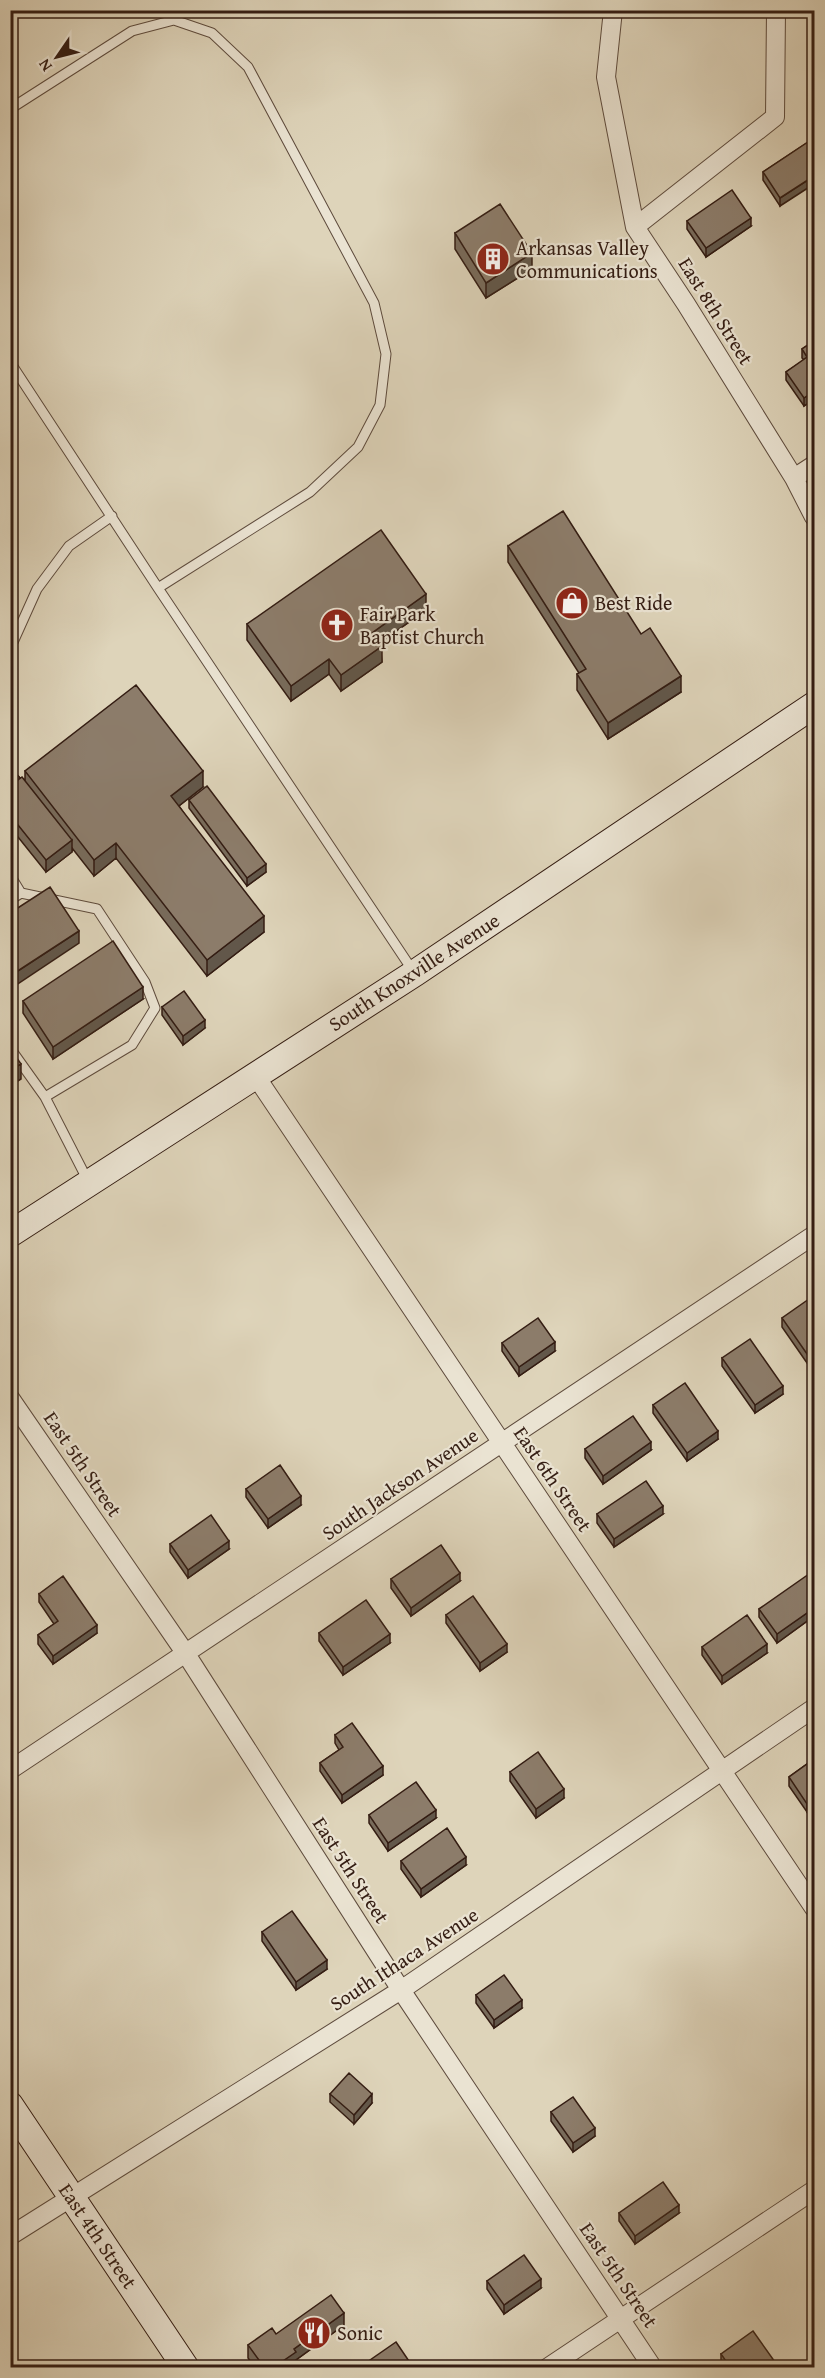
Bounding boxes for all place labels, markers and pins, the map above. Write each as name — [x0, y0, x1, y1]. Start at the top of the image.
place label: Arkansas Valley Communications — [516, 233, 658, 285]
building icon: Arkansas Valley Communications — [475, 241, 511, 277]
shop icon: Best Ride — [554, 585, 590, 621]
place label: Best Ride — [595, 588, 672, 617]
place label: Fair Park Baptist Church — [360, 599, 484, 651]
church icon: Fair Park Baptist Church — [319, 607, 355, 643]
restaurant icon: Sonic — [296, 2315, 332, 2351]
place label: Sonic — [337, 2318, 383, 2347]

